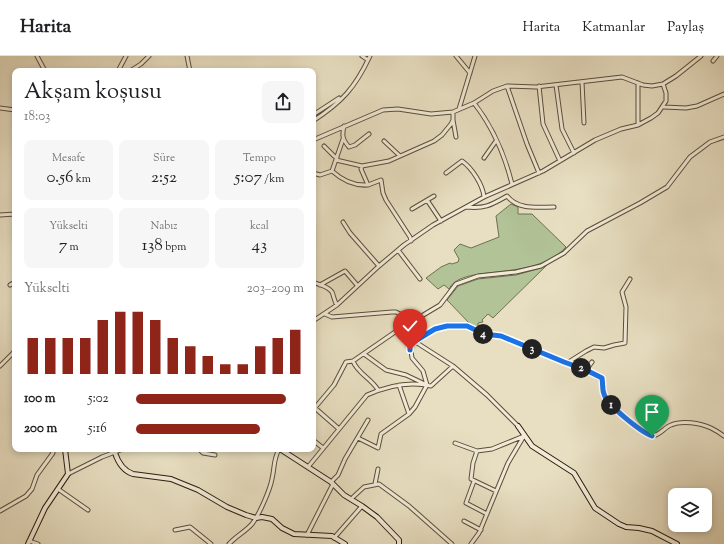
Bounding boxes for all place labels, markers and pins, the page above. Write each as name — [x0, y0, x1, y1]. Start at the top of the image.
pin — [393, 309, 427, 350]
pin: 4 — [473, 324, 493, 344]
pin: 3 — [522, 339, 542, 359]
pin: 2 — [571, 358, 591, 378]
pin: 1 — [601, 395, 621, 415]
pin — [635, 395, 669, 436]

